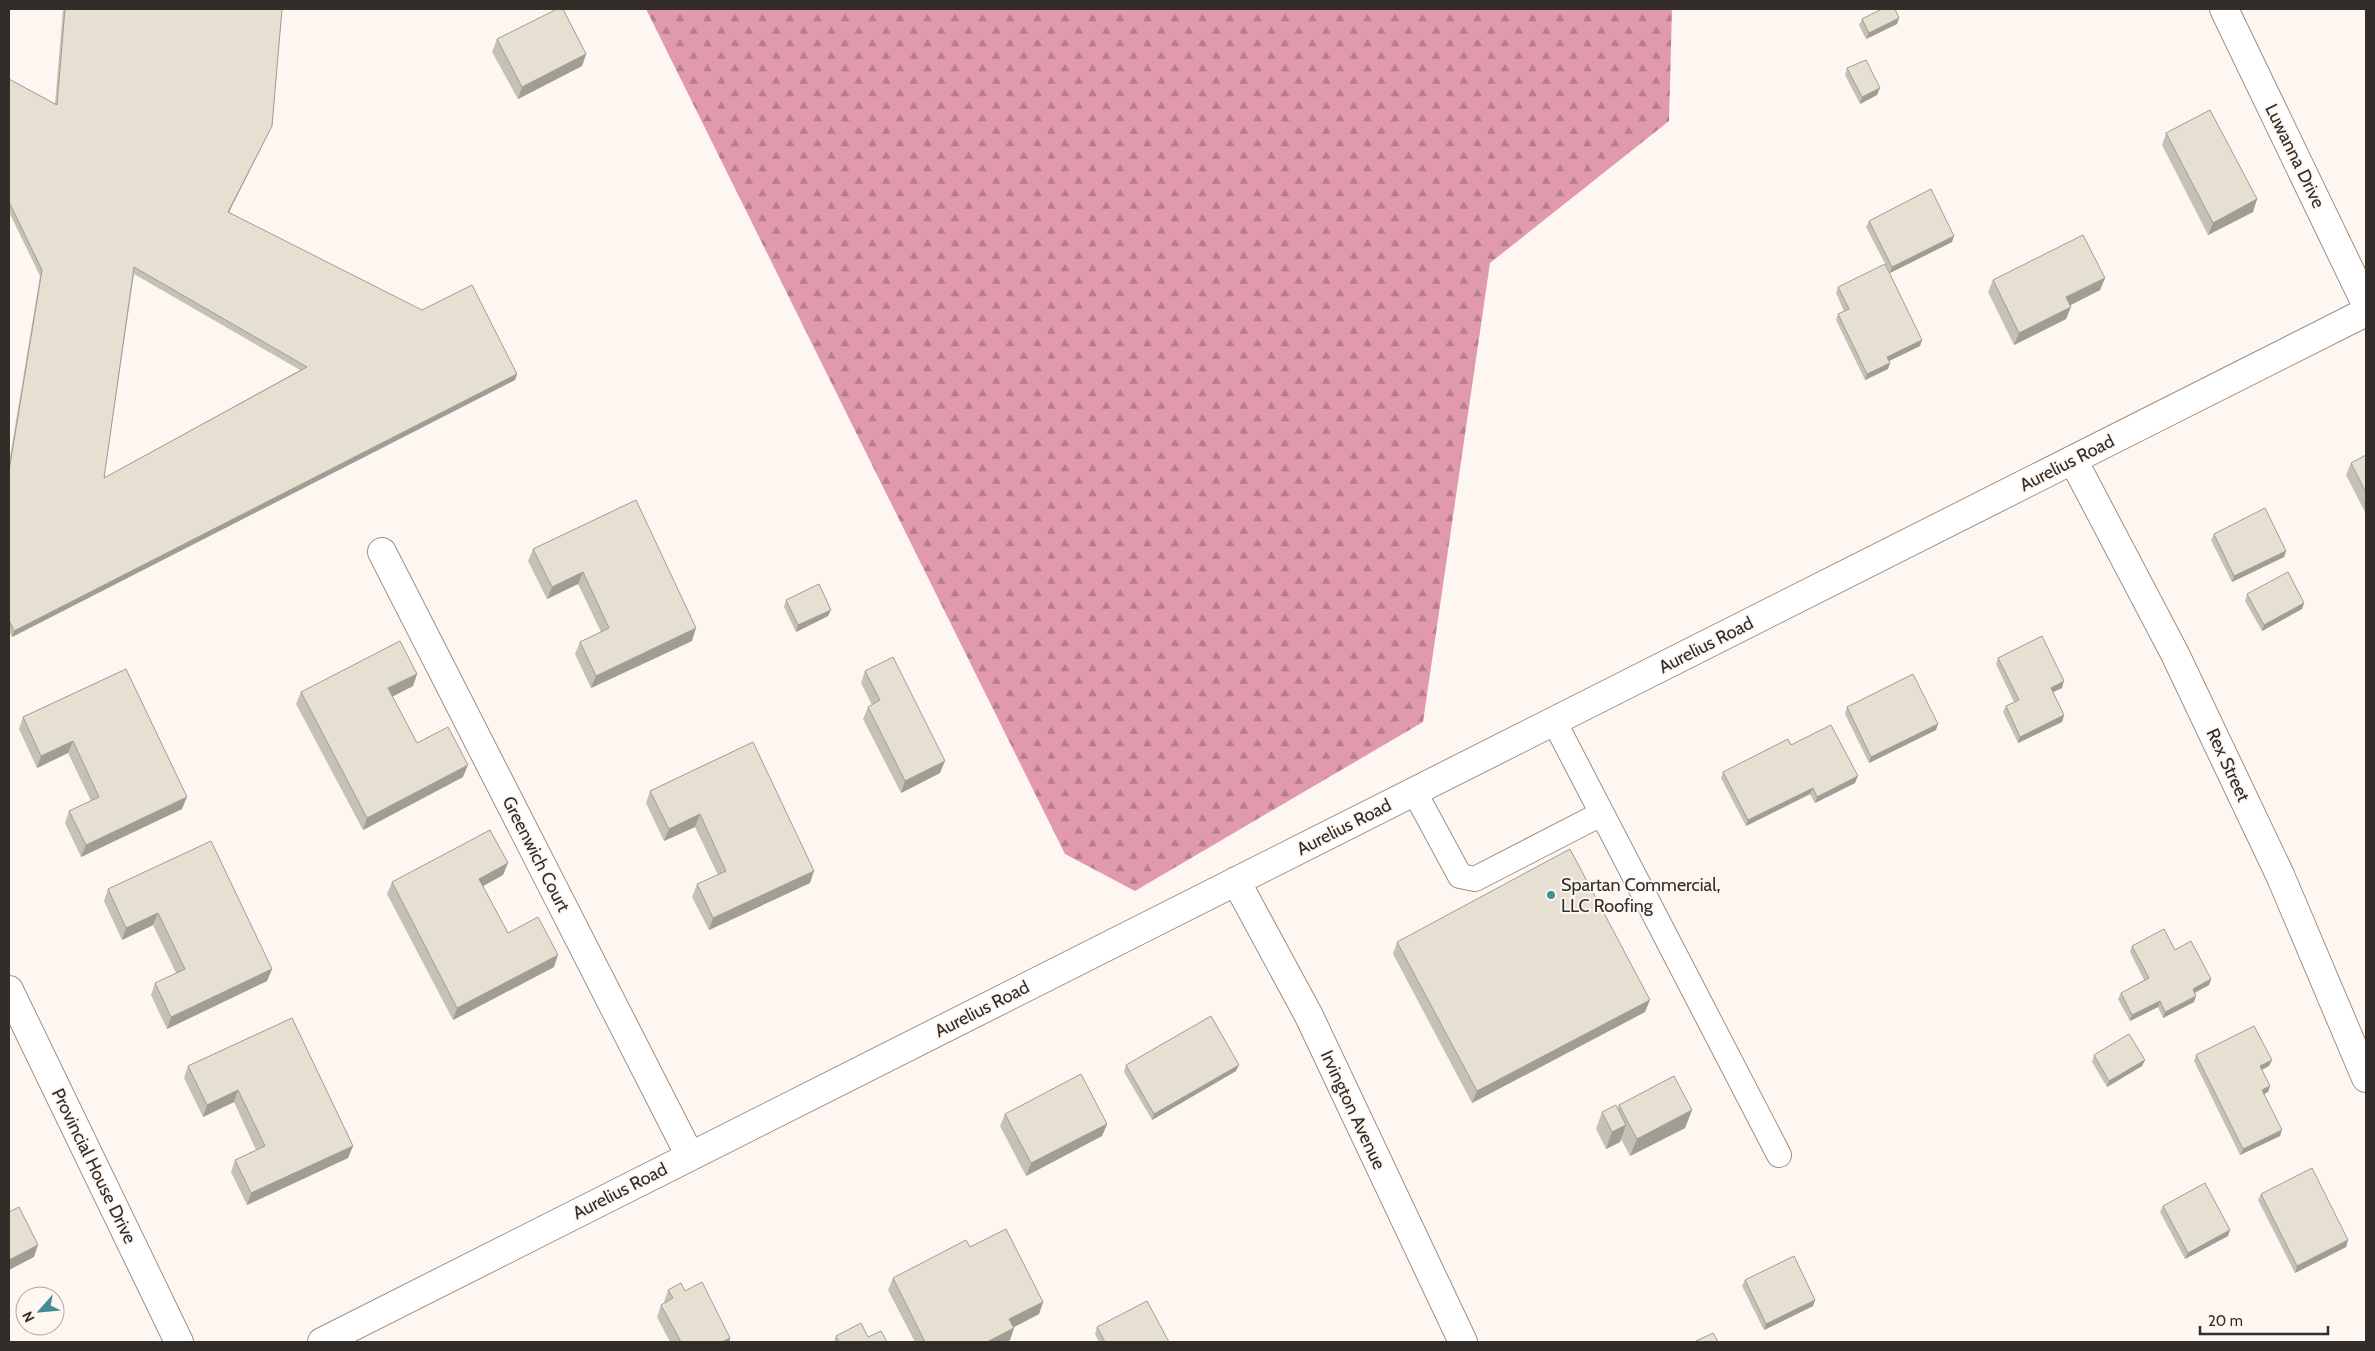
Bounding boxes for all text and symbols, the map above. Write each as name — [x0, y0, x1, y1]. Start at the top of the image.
street label: Luwanna Drive — [2260, 100, 2330, 212]
street label: Aurelius Road — [2016, 430, 2118, 496]
street label: Aurelius Road — [1655, 612, 1757, 678]
street label: Rex Street — [2201, 725, 2255, 805]
street label: Greenwich Court — [497, 793, 575, 915]
street label: Aurelius Road — [1293, 794, 1395, 860]
place label: Spartan Commercial, LLC Roofing — [1561, 874, 1720, 917]
marker: Spartan Commercial, LLC Roofing — [1545, 889, 1557, 901]
street label: Aurelius Road — [931, 976, 1033, 1042]
street label: Irvington Avenue — [1316, 1047, 1390, 1173]
street label: Provincial House Drive — [47, 1085, 141, 1247]
street label: Aurelius Road — [569, 1158, 671, 1224]
north arrow — [15, 1286, 65, 1336]
scale bar — [2200, 1304, 2328, 1336]
text: N — [18, 1308, 39, 1325]
text: 20 m — [2208, 1312, 2243, 1330]

